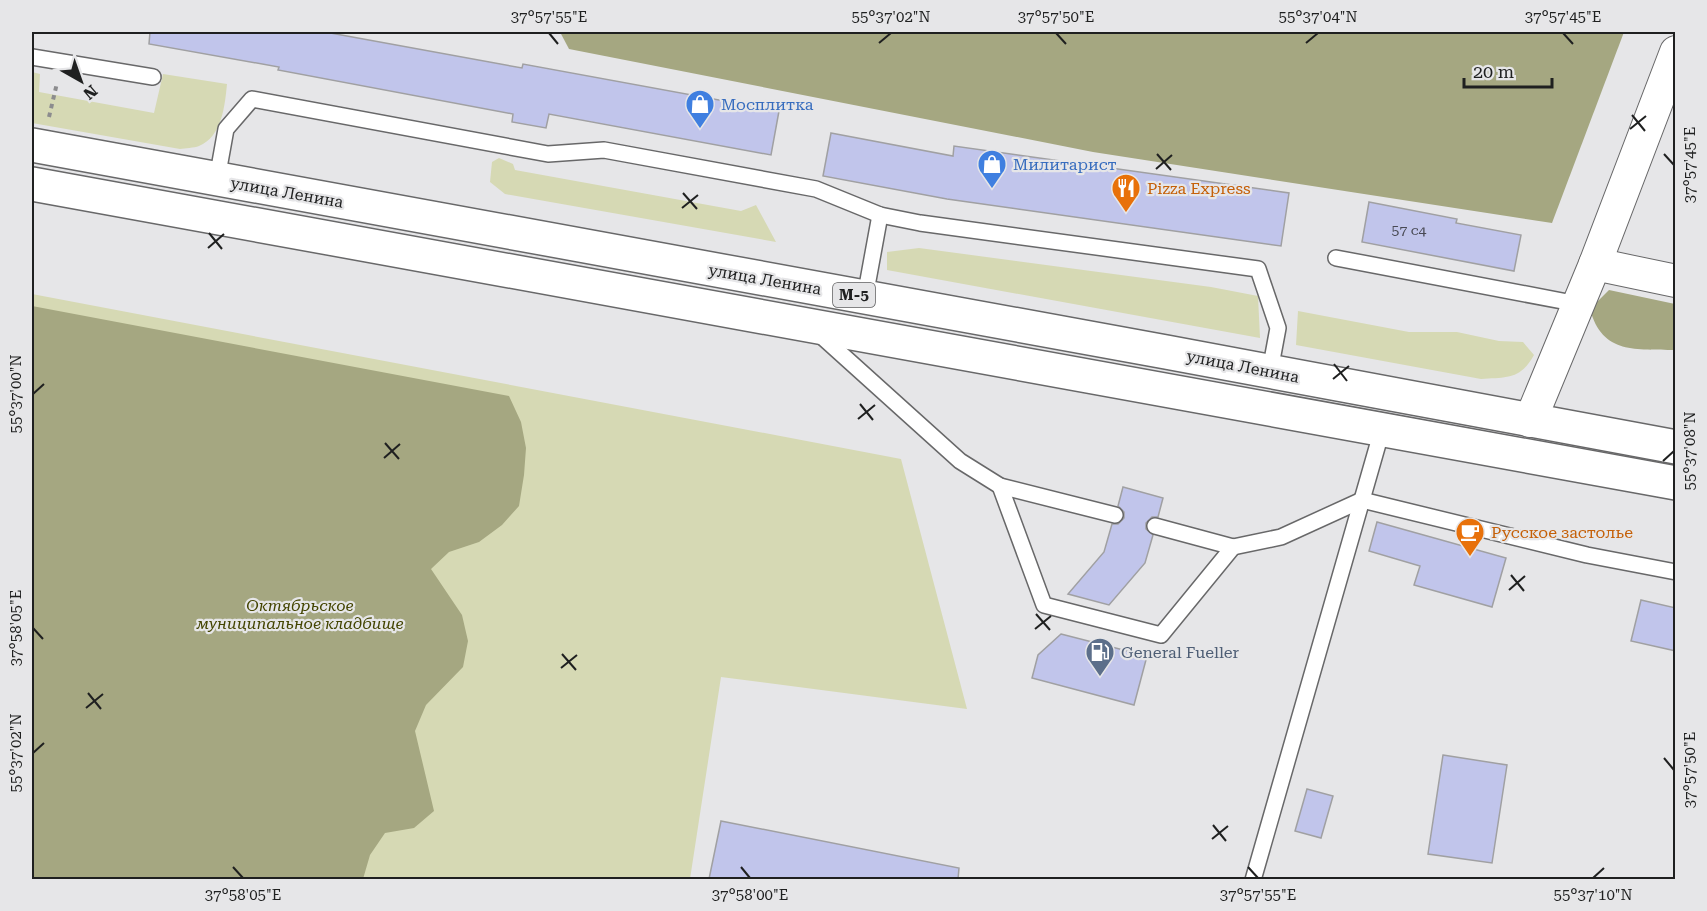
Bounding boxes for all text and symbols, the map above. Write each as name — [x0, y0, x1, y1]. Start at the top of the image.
text: 37°57'55"E — [511, 8, 587, 26]
text: 55°37'02"N — [851, 8, 931, 26]
text: 37°57'50"E — [1018, 8, 1094, 26]
text: 55°37'04"N — [1278, 8, 1358, 26]
text: 37°57'45"E — [1525, 8, 1601, 26]
north arrow — [51, 51, 111, 111]
scale bar — [1464, 51, 1552, 89]
text: 20 m — [1473, 61, 1514, 82]
text: N — [79, 81, 101, 103]
shop icon: Мосплитка — [684, 88, 716, 130]
place label: Мосплитка — [721, 95, 814, 114]
text: 37°57'45"E — [1681, 127, 1699, 203]
shop icon: Милитарист — [976, 148, 1008, 190]
place label: Милитарист — [1013, 155, 1117, 174]
restaurant icon: Pizza Express — [1110, 172, 1142, 214]
street label: улица Ленина — [229, 173, 345, 212]
place label: Pizza Express — [1147, 179, 1251, 198]
house number: 57 с4 — [1392, 222, 1427, 238]
street label: улица Ленина — [707, 260, 823, 299]
road number: М-5 — [833, 283, 875, 307]
street label: улица Ленина — [1185, 346, 1301, 387]
text: 55°37'00"N — [7, 354, 25, 434]
text: 55°37'08"N — [1681, 411, 1699, 491]
cafe icon: Русское застолье — [1454, 516, 1486, 558]
place label: Русское застолье — [1491, 523, 1633, 542]
text: 37°58'05"E — [7, 590, 25, 666]
park label: Октябрьское муниципальное кладбище — [195, 596, 404, 633]
fuel station icon: General Fueller — [1084, 636, 1116, 678]
place label: General Fueller — [1121, 643, 1240, 662]
text: 55°37'02"N — [7, 713, 25, 793]
text: 37°57'50"E — [1681, 732, 1699, 808]
text: 37°58'05"E — [205, 886, 281, 904]
text: 37°58'00"E — [712, 886, 788, 904]
text: 37°57'55"E — [1220, 886, 1296, 904]
text: 55°37'10"N — [1553, 886, 1633, 904]

